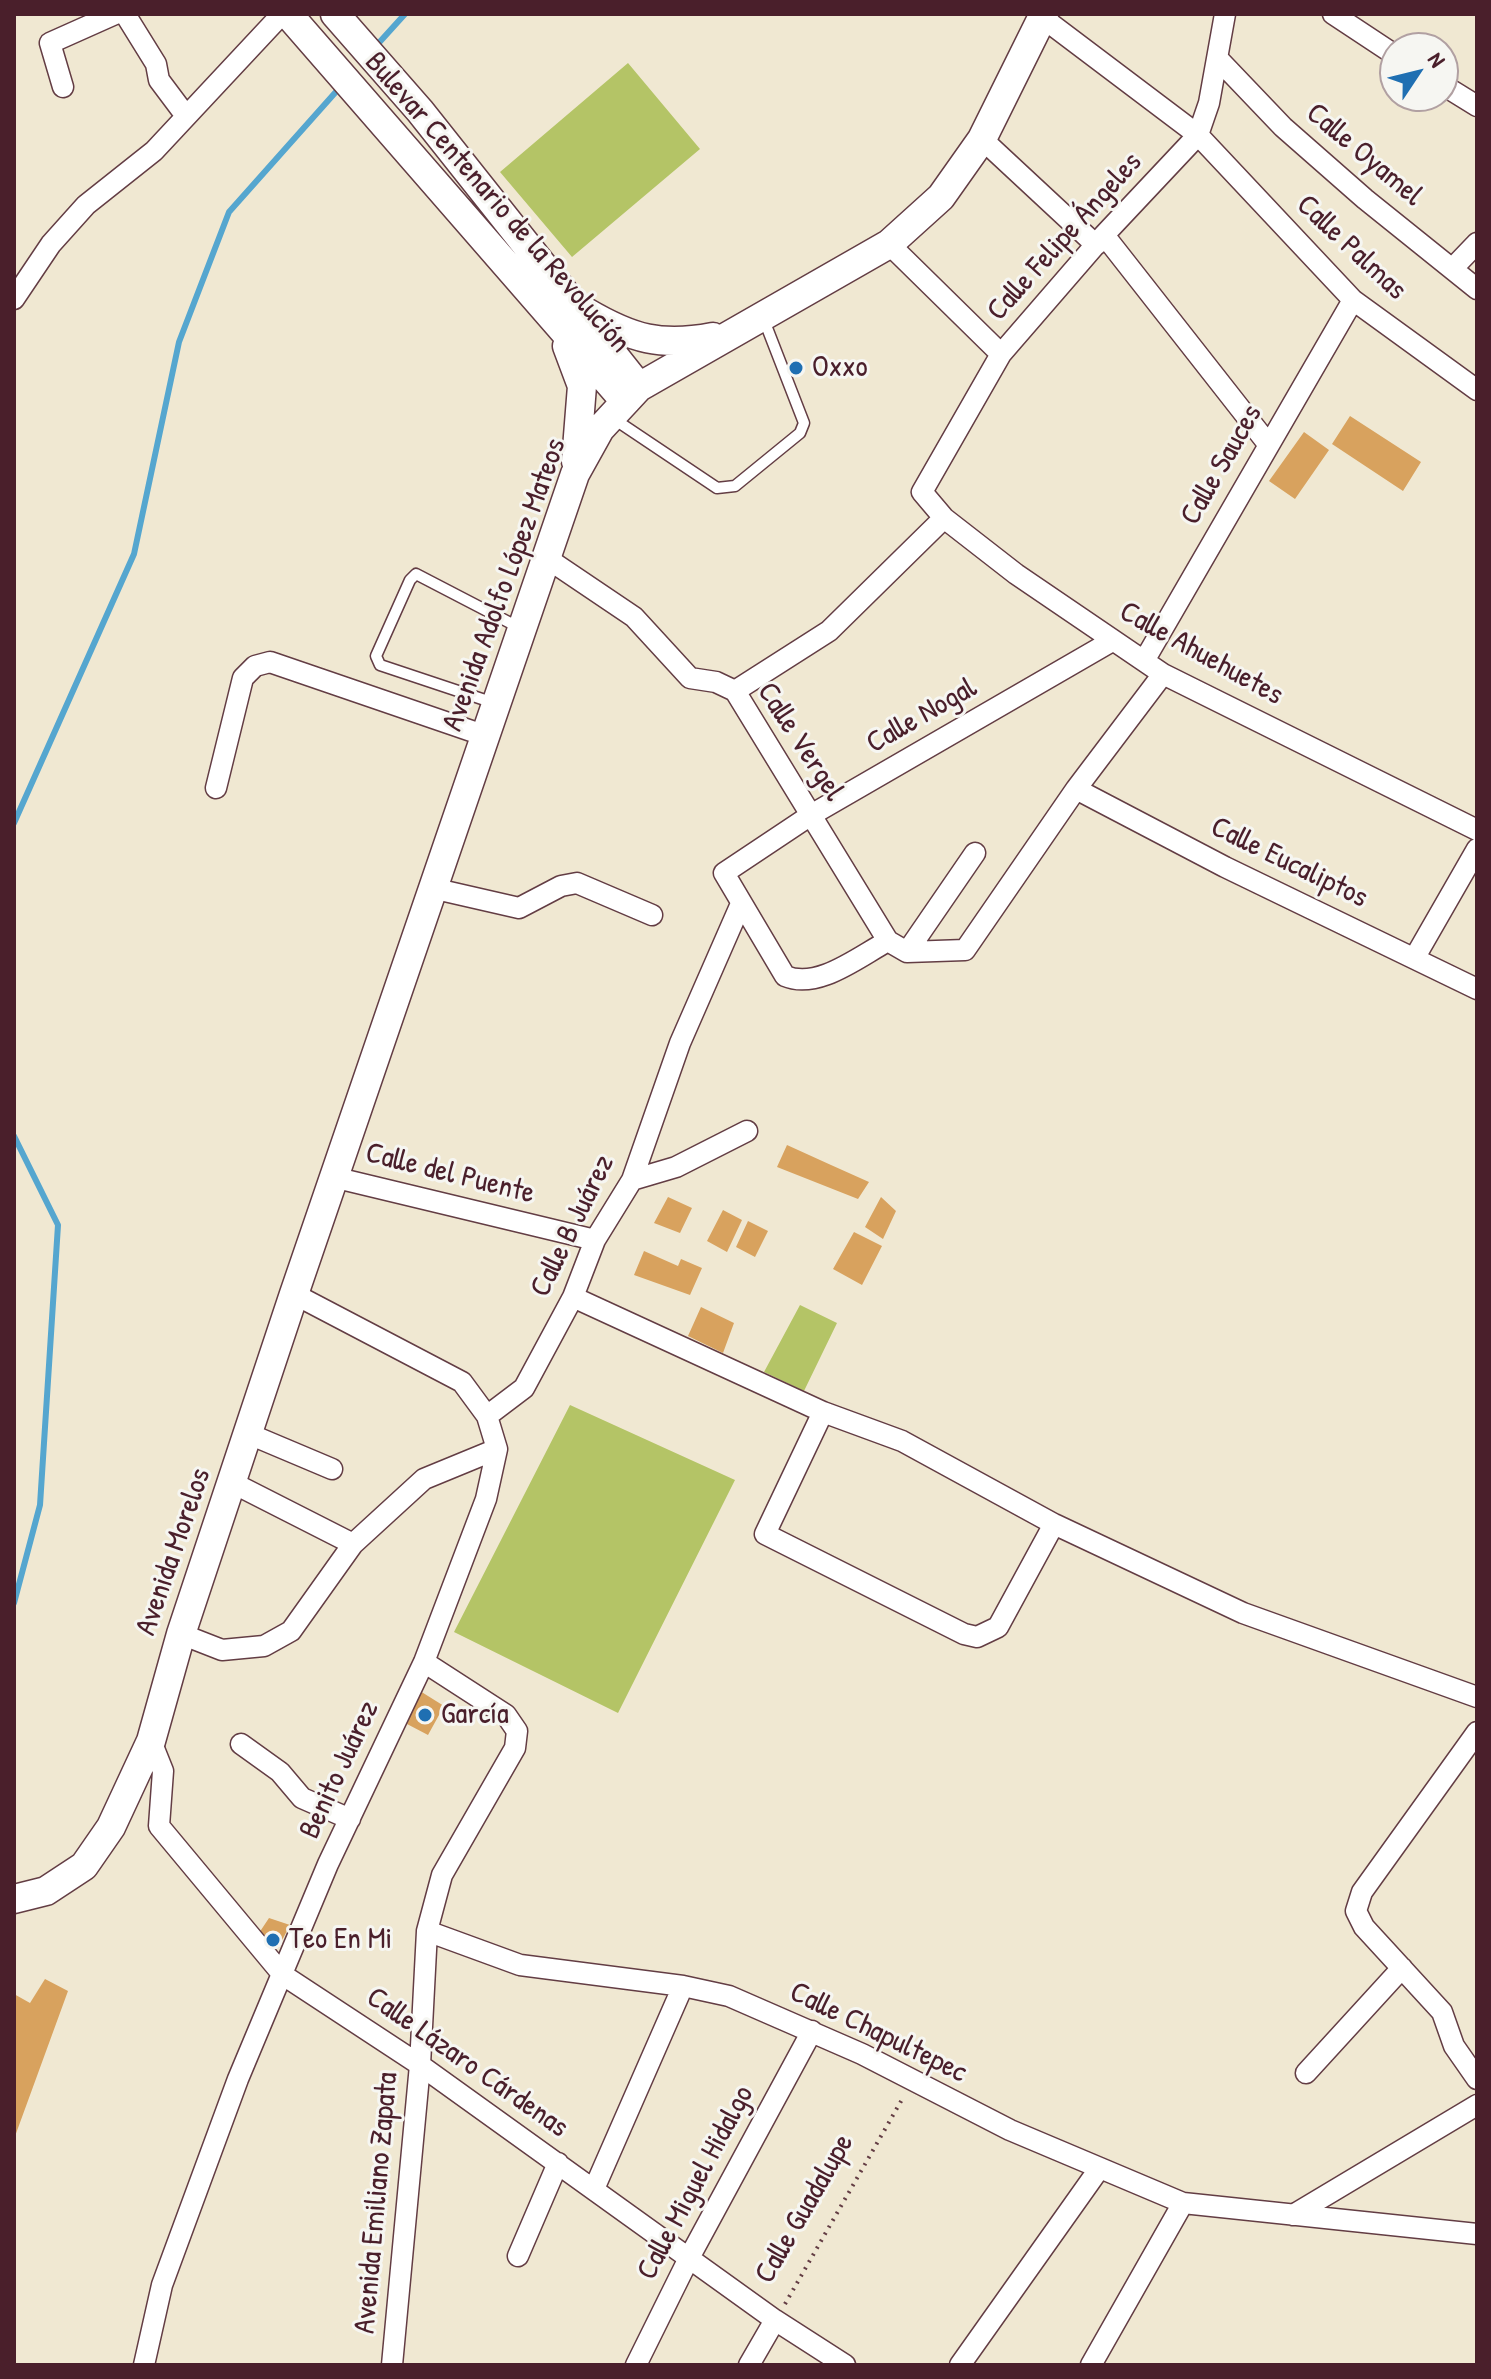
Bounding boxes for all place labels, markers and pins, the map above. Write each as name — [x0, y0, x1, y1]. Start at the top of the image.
place label: Oxxo — [812, 350, 868, 386]
marker: Oxxo — [787, 359, 805, 377]
place label: García — [441, 1697, 509, 1733]
marker: García — [416, 1706, 434, 1724]
place label: Teo En Mi — [289, 1922, 392, 1958]
marker: Teo En Mi — [264, 1931, 282, 1949]

